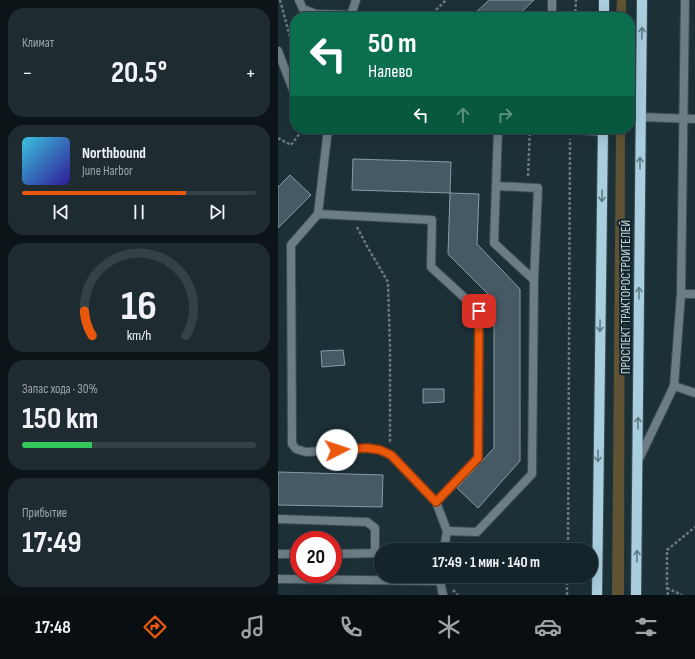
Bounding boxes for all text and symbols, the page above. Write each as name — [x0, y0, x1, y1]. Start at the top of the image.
text: 50 m — [368, 27, 417, 60]
one-way arrow — [638, 27, 646, 40]
icon: left — [302, 28, 354, 80]
text: Климат — [22, 35, 54, 51]
text: 20.5° — [111, 55, 167, 91]
text: − — [22, 60, 33, 87]
text: + — [245, 60, 256, 87]
text: Налево — [368, 61, 413, 82]
icon: left — [410, 104, 432, 126]
icon: ahead — [452, 104, 474, 126]
icon: right — [494, 104, 516, 126]
text: Northbound — [82, 144, 146, 163]
one-way arrow — [636, 157, 644, 170]
text: June Harbor — [82, 163, 133, 179]
one-way arrow — [598, 189, 606, 202]
icon: previous — [50, 201, 72, 223]
icon: pause — [128, 201, 150, 223]
icon: next — [206, 201, 228, 223]
street label: ПРОСПЕКТ ТРАКТОРОСТРОИТЕЛЕЙ — [618, 220, 634, 374]
text: 16 — [121, 281, 157, 330]
one-way arrow — [635, 287, 643, 300]
pin — [462, 294, 496, 328]
icon: arrive — [468, 300, 490, 322]
one-way arrow — [596, 319, 604, 332]
text: km/h — [127, 326, 151, 343]
text: Запас хода · 30% — [22, 381, 98, 397]
text: 150 km — [22, 401, 99, 437]
one-way arrow — [634, 417, 642, 430]
position arrow — [316, 429, 358, 471]
one-way arrow — [594, 449, 602, 462]
text: Прибытие — [22, 505, 67, 521]
text: 17:49 — [22, 525, 81, 561]
speed limit sign: 20 — [290, 531, 342, 583]
one-way arrow — [633, 550, 641, 563]
text: 17:49 · 1 мин · 140 m — [432, 553, 540, 572]
icon: directions — [141, 613, 169, 641]
icon: music — [239, 613, 267, 641]
icon: phone — [337, 613, 365, 641]
icon: climate — [435, 613, 463, 641]
icon: car — [534, 613, 562, 641]
icon: filters — [632, 613, 660, 641]
text: 17:48 — [35, 617, 71, 638]

